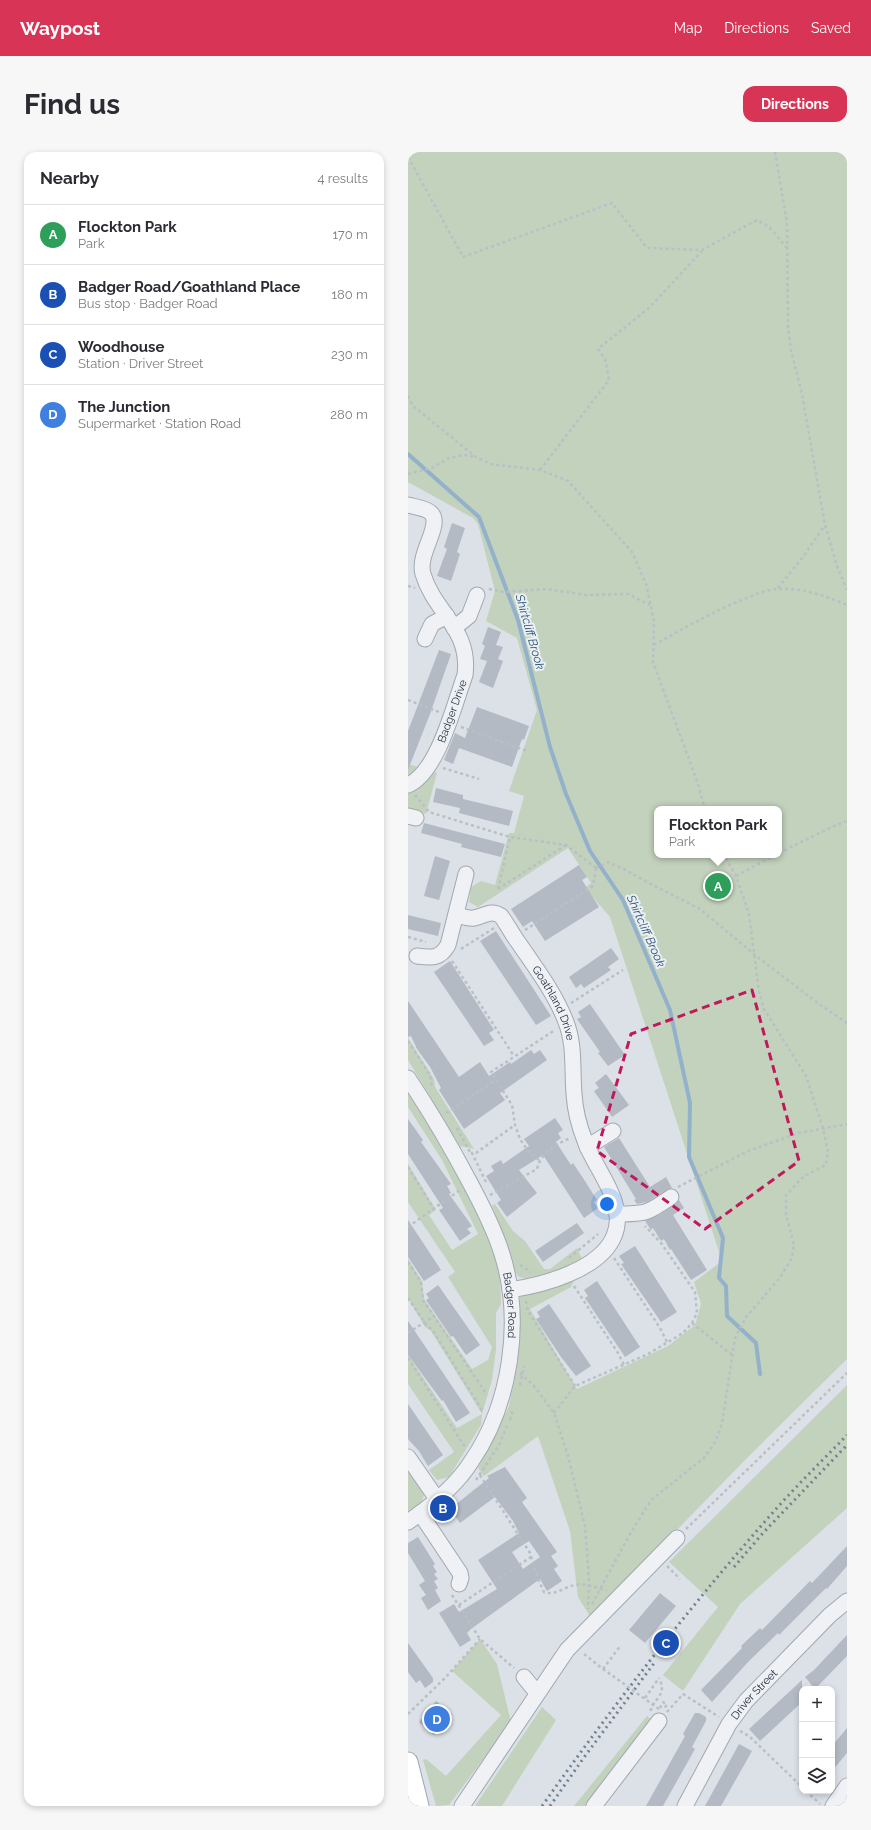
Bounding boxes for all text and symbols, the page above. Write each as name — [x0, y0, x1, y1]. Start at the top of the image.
text: Waypost — [20, 17, 100, 39]
text: Map — [674, 20, 702, 36]
text: Directions — [724, 20, 789, 36]
text: Saved — [811, 20, 851, 36]
button: Directions — [743, 86, 847, 122]
text: Find us — [24, 88, 120, 121]
text: Nearby — [40, 168, 99, 188]
text: 4 results — [317, 171, 368, 186]
text: Flockton Park — [78, 218, 177, 236]
text: A — [49, 227, 57, 242]
text: 170 m — [332, 227, 368, 242]
text: Park — [78, 236, 105, 251]
text: Badger Road/Goathland Place — [78, 278, 300, 296]
text: B — [49, 287, 57, 302]
text: 180 m — [332, 287, 368, 302]
text: Bus stop · Badger Road — [78, 296, 218, 311]
text: Woodhouse — [78, 338, 164, 356]
text: C — [49, 347, 57, 362]
text: 230 m — [331, 347, 368, 362]
text: Station · Driver Street — [78, 356, 203, 371]
text: The Junction — [78, 398, 170, 416]
text: D — [48, 407, 58, 422]
text: 280 m — [330, 407, 368, 422]
text: Supermarket · Station Road — [78, 416, 241, 431]
water label: Shirtcliff Brook — [512, 592, 548, 672]
street label: Badger Drive — [435, 677, 470, 744]
popup — [654, 806, 782, 858]
text: Flockton Park — [669, 816, 767, 834]
text: Park — [669, 834, 695, 849]
pin: A — [705, 871, 731, 901]
water label: Shirtcliff Brook — [623, 892, 668, 970]
street label: Goathland Drive — [529, 963, 577, 1042]
your location — [597, 1194, 617, 1214]
street label: Badger Road — [500, 1271, 518, 1339]
pin: B — [430, 1493, 456, 1523]
pin: C — [653, 1628, 679, 1658]
street label: Driver Street — [729, 1667, 781, 1722]
map controls — [799, 1686, 835, 1794]
button: + — [799, 1686, 835, 1722]
pin: D — [424, 1704, 450, 1734]
button: − — [799, 1722, 835, 1758]
button: layers — [799, 1758, 835, 1794]

